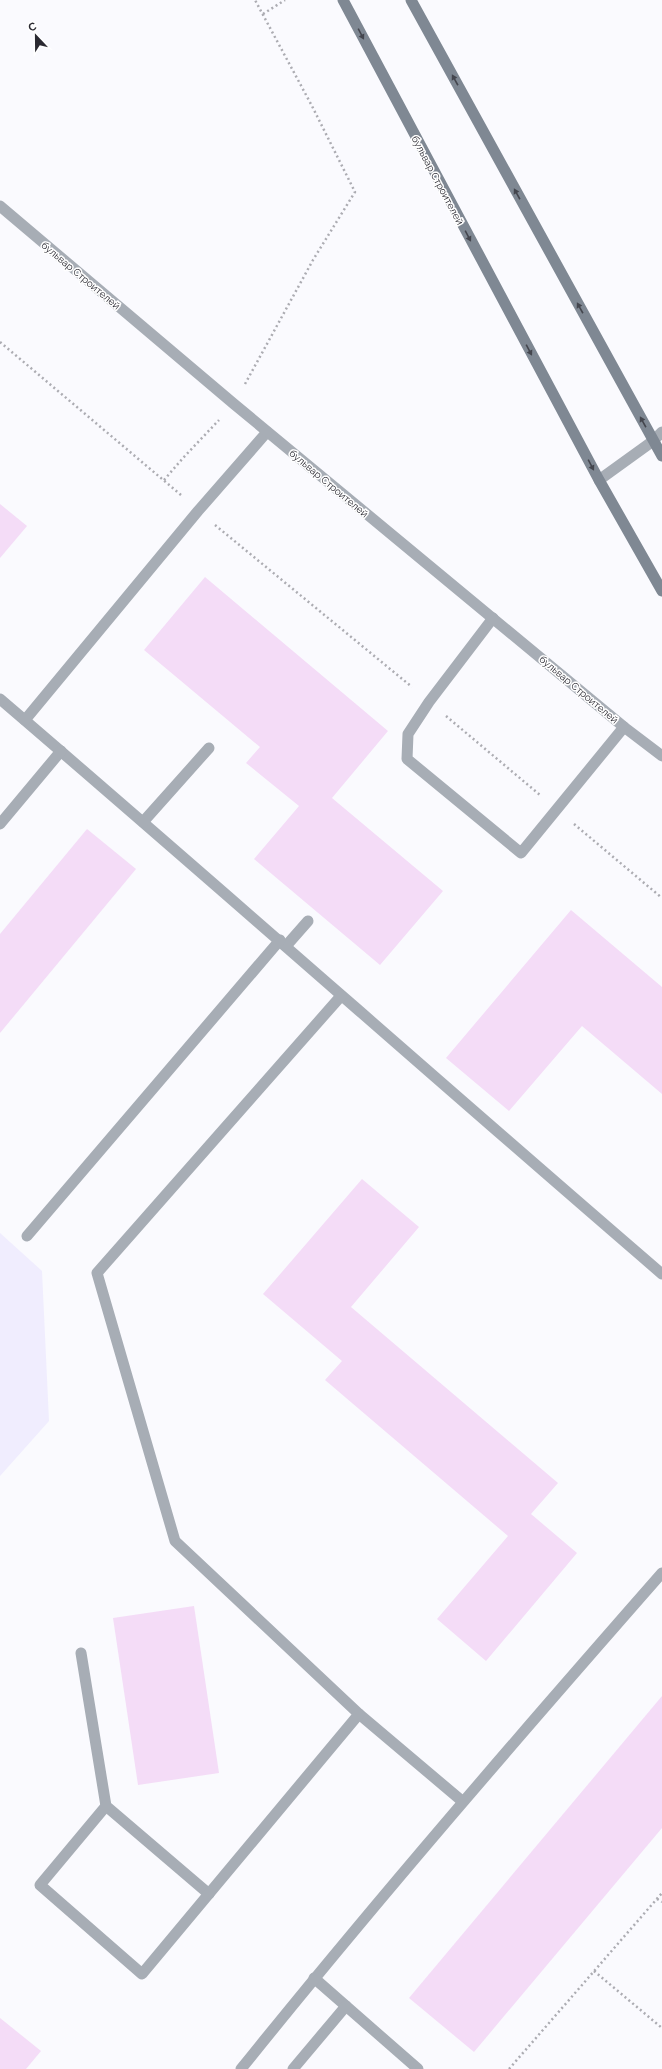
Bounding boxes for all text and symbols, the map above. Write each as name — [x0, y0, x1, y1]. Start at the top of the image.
north arrow — [16, 16, 56, 56]
text: С — [27, 20, 39, 35]
one-way arrow — [358, 29, 364, 40]
one-way arrow — [451, 74, 458, 86]
street label: бульвар Строителей — [409, 134, 466, 227]
one-way arrow — [514, 188, 521, 200]
one-way arrow — [465, 230, 471, 242]
street label: бульвар Строителей — [39, 239, 122, 312]
one-way arrow — [577, 302, 583, 314]
one-way arrow — [526, 345, 533, 356]
one-way arrow — [639, 416, 646, 428]
street label: бульвар Строителей — [287, 447, 370, 520]
one-way arrow — [587, 459, 594, 471]
street label: бульвар Строителей — [537, 653, 620, 726]

